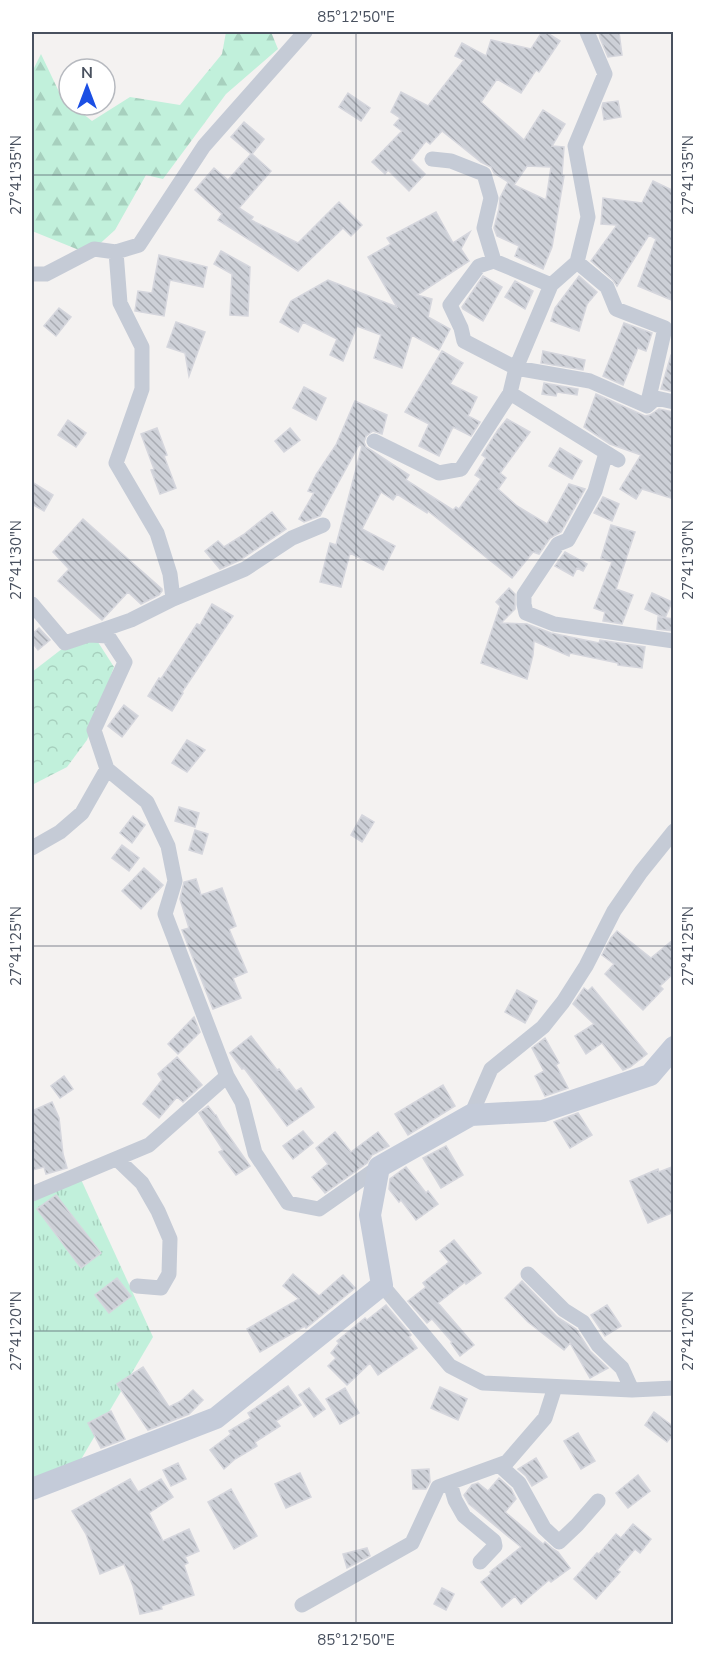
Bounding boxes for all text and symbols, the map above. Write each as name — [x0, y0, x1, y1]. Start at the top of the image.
text: 85°12'50"E — [317, 7, 395, 27]
north arrow — [57, 57, 117, 117]
text: N — [81, 62, 93, 84]
text: 27°41'35"N — [6, 135, 26, 215]
text: 27°41'35"N — [678, 135, 698, 215]
text: 27°41'30"N — [6, 520, 26, 600]
text: 27°41'30"N — [678, 520, 698, 600]
text: 27°41'25"N — [6, 906, 26, 986]
text: 27°41'25"N — [678, 906, 698, 986]
text: 27°41'20"N — [6, 1291, 26, 1371]
text: 27°41'20"N — [678, 1291, 698, 1371]
text: 85°12'50"E — [317, 1630, 395, 1650]

